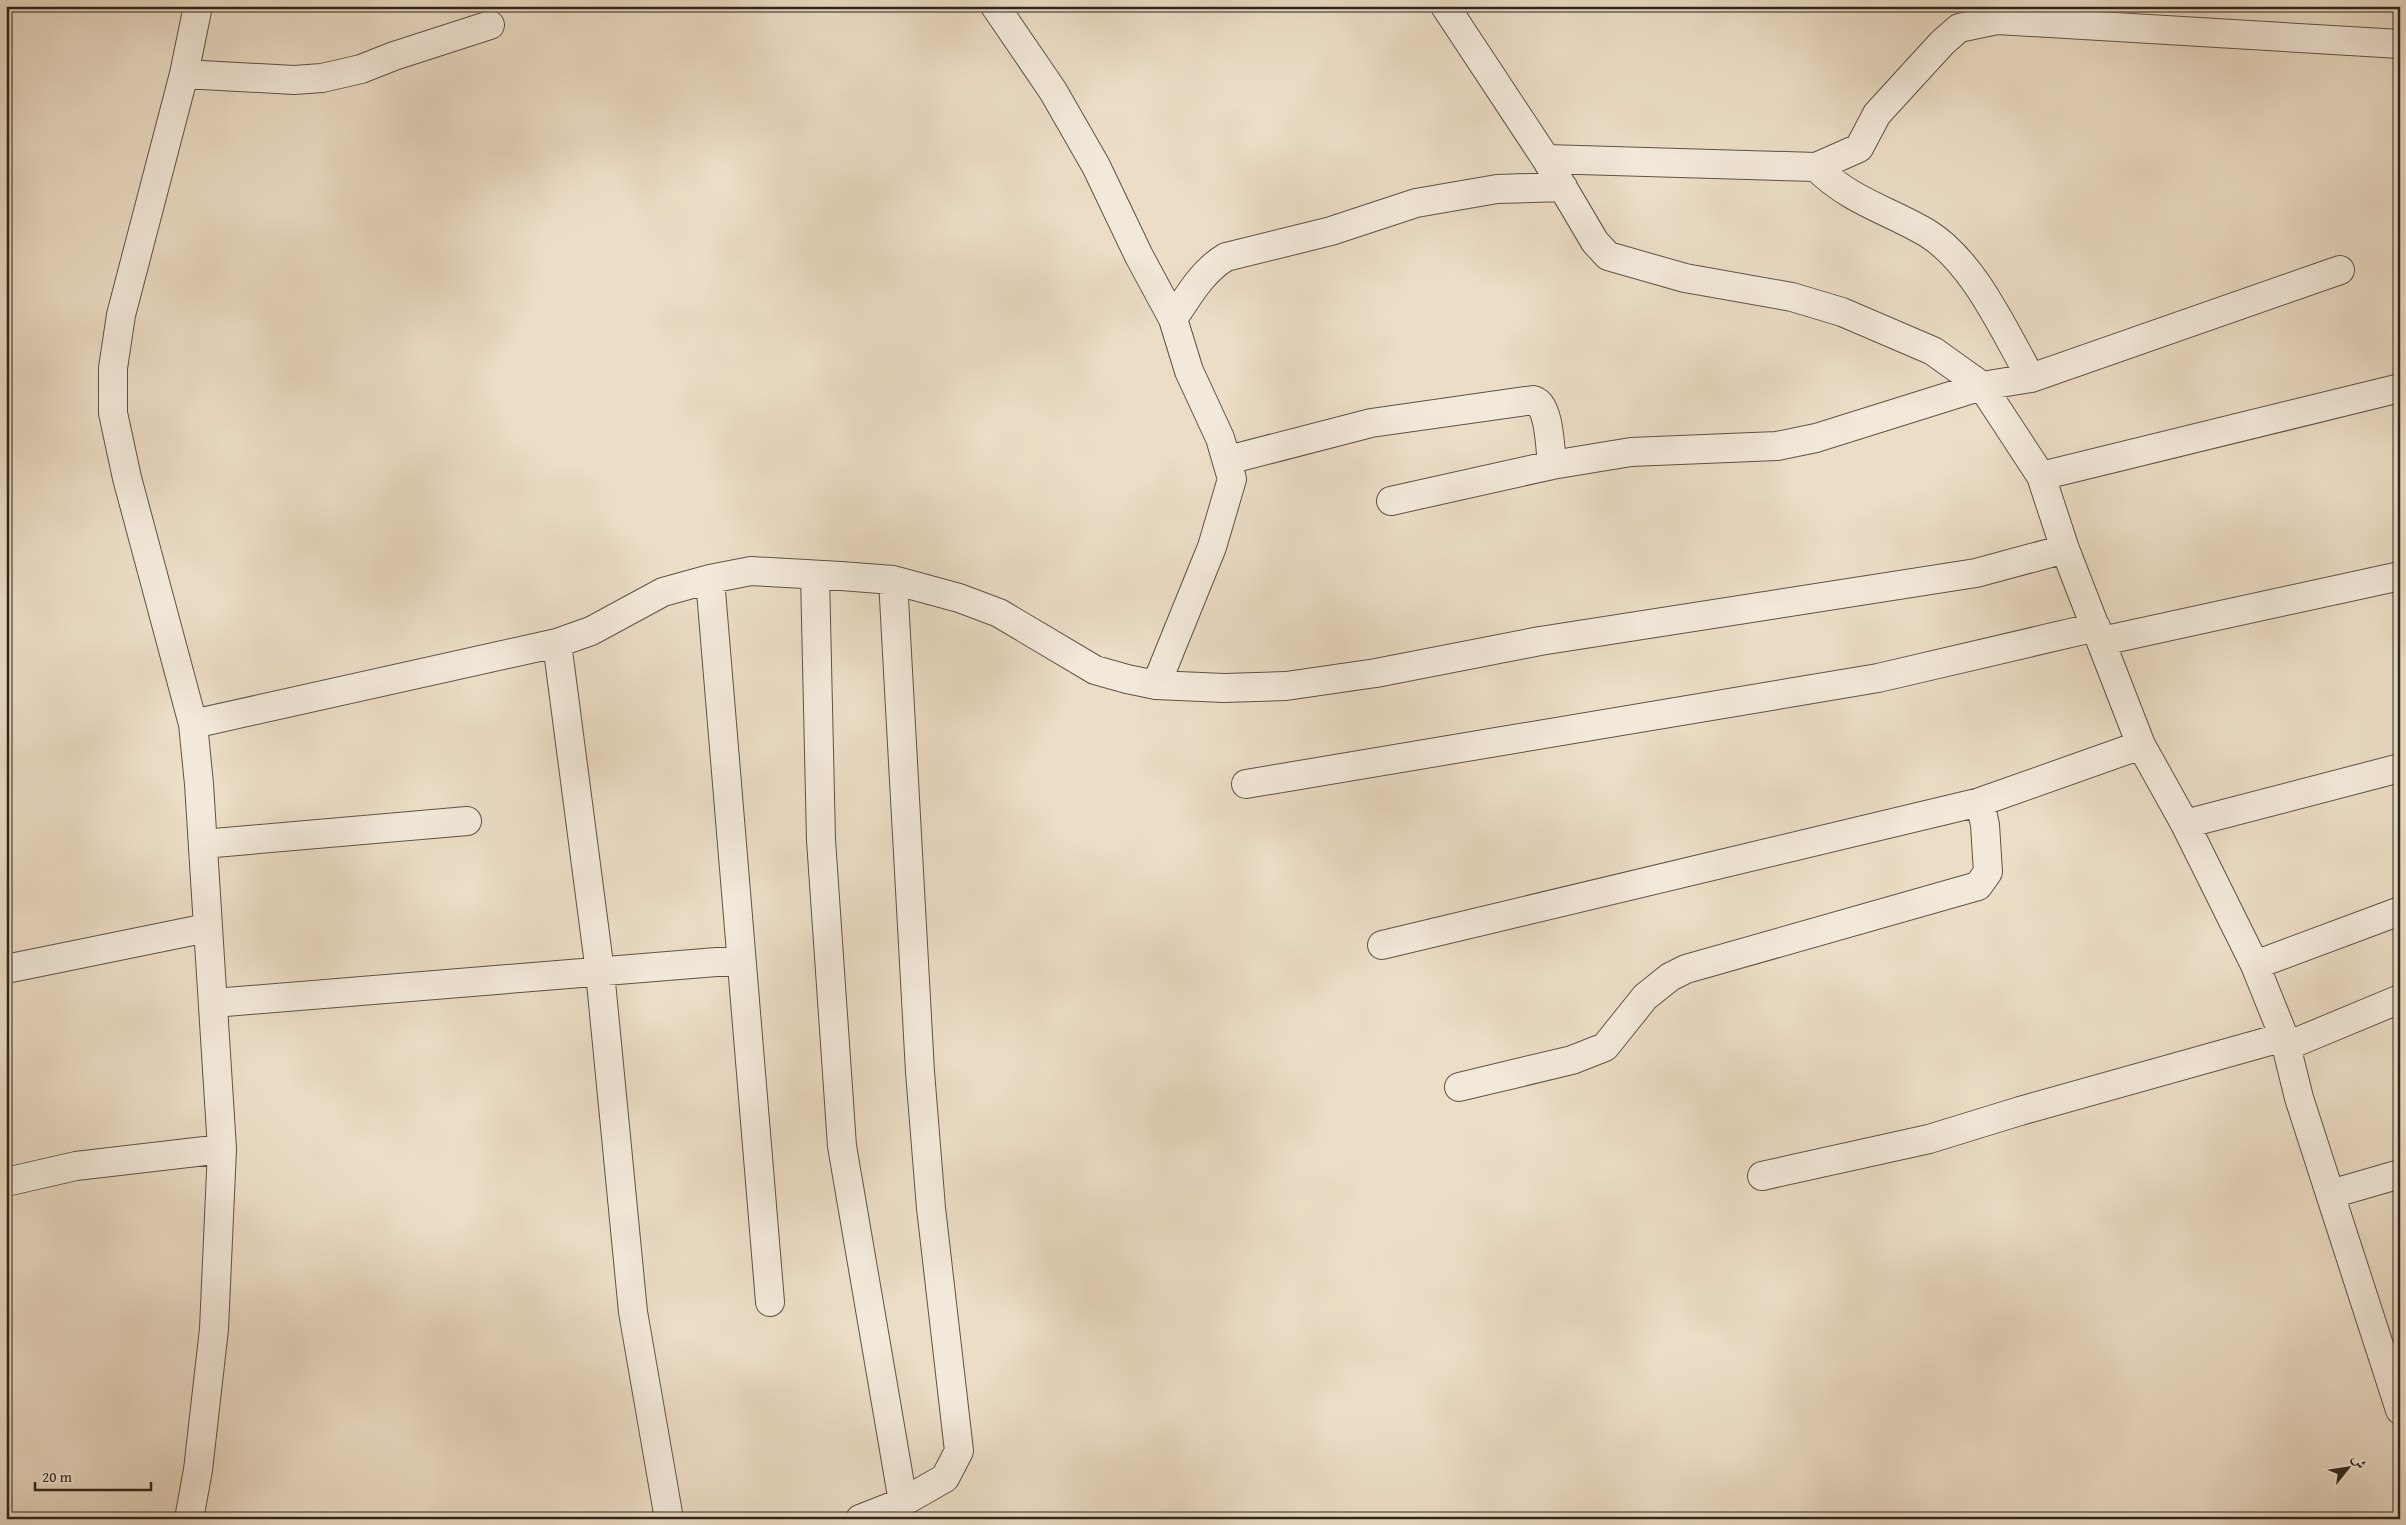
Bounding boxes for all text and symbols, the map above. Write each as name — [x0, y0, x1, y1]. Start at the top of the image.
north arrow — [2324, 1442, 2374, 1492]
text: ش — [2347, 1450, 2371, 1473]
scale bar — [35, 1460, 151, 1492]
text: 20 m — [42, 1466, 73, 1487]

